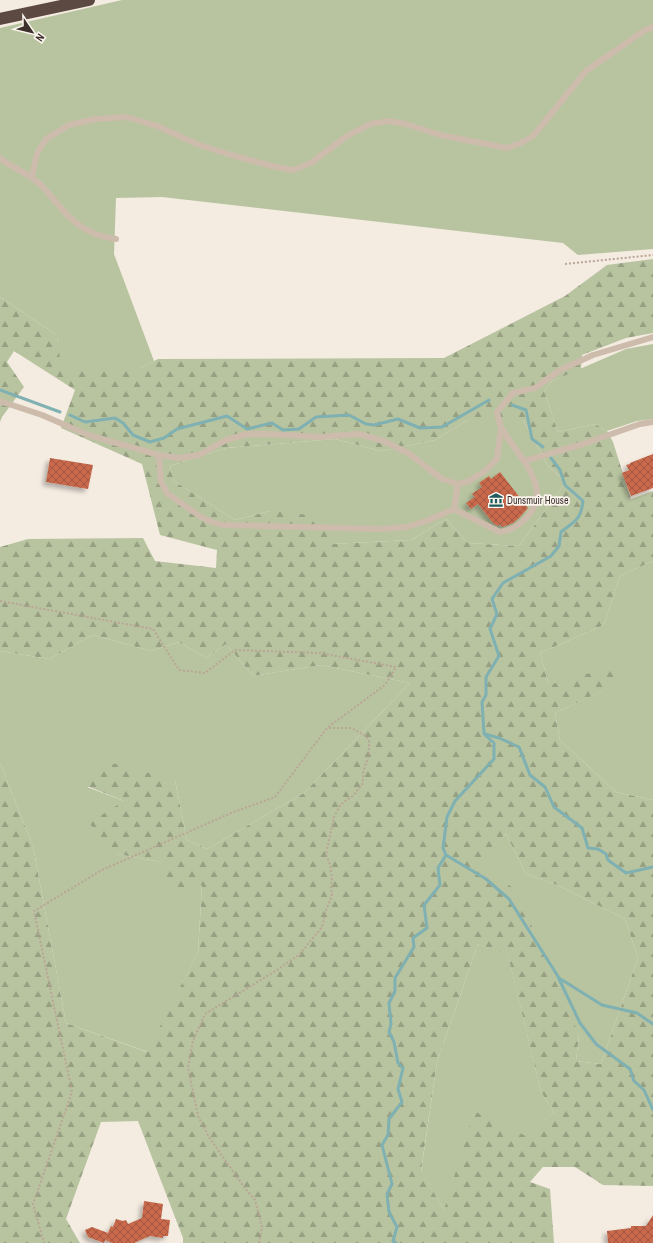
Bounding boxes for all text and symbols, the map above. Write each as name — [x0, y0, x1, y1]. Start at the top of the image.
north arrow — [12, 12, 52, 52]
text: N — [33, 31, 48, 44]
museum icon: Dunsmuir House — [488, 492, 504, 508]
place label: Dunsmuir House — [507, 494, 569, 507]

